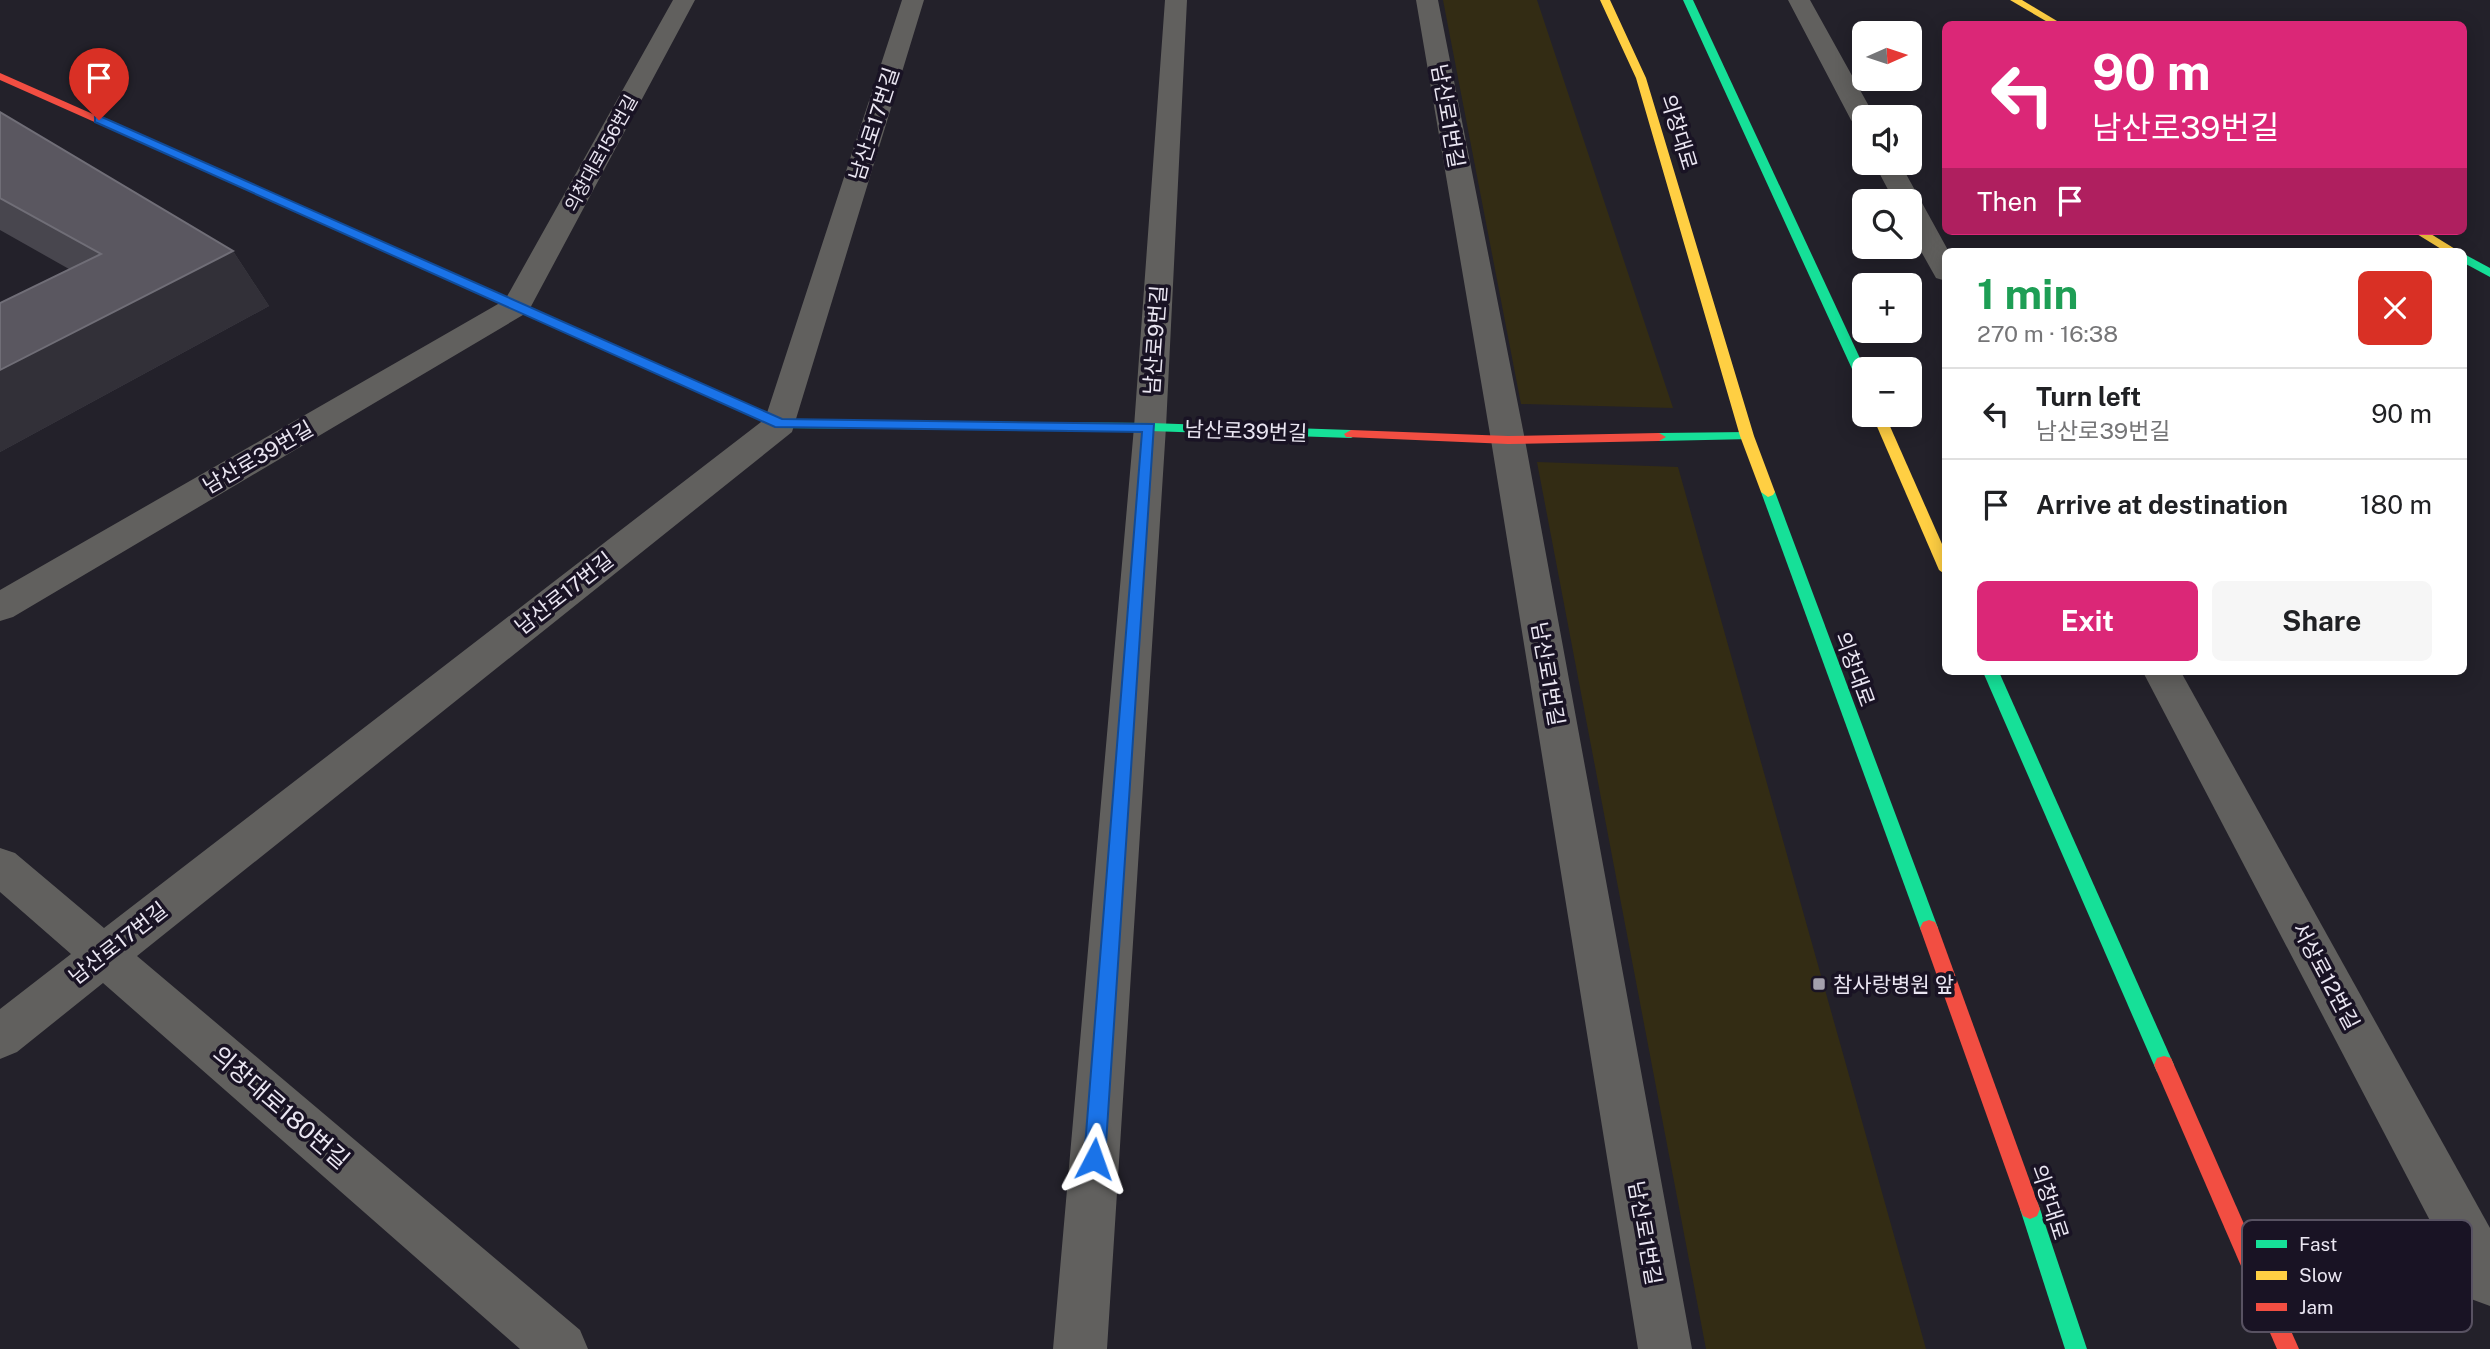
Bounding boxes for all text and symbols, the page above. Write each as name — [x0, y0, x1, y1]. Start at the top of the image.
north arrow — [1852, 21, 1922, 91]
map controls — [1852, 21, 1922, 427]
text: 90 m — [2092, 43, 2211, 101]
pin — [69, 48, 129, 120]
icon: left — [1977, 49, 2068, 140]
icon: arrive — [80, 59, 118, 97]
street label: 남산로1번길 — [1427, 62, 1469, 170]
street label: 남산로17번길 — [844, 64, 904, 184]
street label: 의창대로156번길 — [560, 91, 642, 215]
street label: 의창대로 — [1656, 91, 1702, 173]
button: sound — [1852, 105, 1922, 175]
text: 남산로39번길 — [2092, 109, 2279, 146]
icon: arrive — [2051, 182, 2089, 220]
text: Then — [1977, 186, 2037, 217]
button: search — [1852, 189, 1922, 259]
text: 1 min — [1977, 269, 2078, 318]
button: close — [2358, 271, 2432, 345]
button: + — [1852, 273, 1922, 343]
street label: 남산로9번길 — [1139, 284, 1171, 396]
text: 270 m · 16:38 — [1977, 320, 2118, 347]
button: − — [1852, 357, 1922, 427]
text: Turn left — [2036, 381, 2141, 412]
icon: left — [1977, 395, 2015, 433]
text: 90 m — [2371, 398, 2432, 429]
street label: 남산로39번길 — [199, 415, 317, 499]
street label: 남산로39번길 — [1184, 416, 1308, 446]
text: 남산로39번길 — [2036, 417, 2171, 444]
icon: arrive — [1977, 486, 2015, 524]
text: Arrive at destination — [2036, 489, 2288, 520]
text: 180 m — [2360, 489, 2432, 520]
street label: 남산로17번길 — [510, 547, 618, 639]
button: Exit — [1977, 581, 2198, 661]
button: Share — [2212, 581, 2432, 661]
street label: 남산로1번길 — [1527, 620, 1569, 728]
street label: 의창대로 — [1830, 628, 1880, 710]
street label: 남산로17번길 — [64, 897, 172, 989]
street label: 서상로12번길 — [2287, 918, 2365, 1034]
place label: 참사랑병원 앞 — [1833, 972, 1954, 997]
marker: 참사랑병원 앞 — [1811, 976, 1827, 992]
street label: 의창대로180번길 — [207, 1040, 355, 1174]
position arrow — [1057, 1122, 1131, 1196]
street label: 의창대로 — [2026, 1161, 2074, 1243]
street label: 남산로1번길 — [1624, 1179, 1666, 1287]
legend — [2242, 1220, 2472, 1332]
text: Fast — [2299, 1233, 2337, 1255]
text: Slow — [2299, 1264, 2343, 1286]
text: Jam — [2299, 1296, 2333, 1318]

